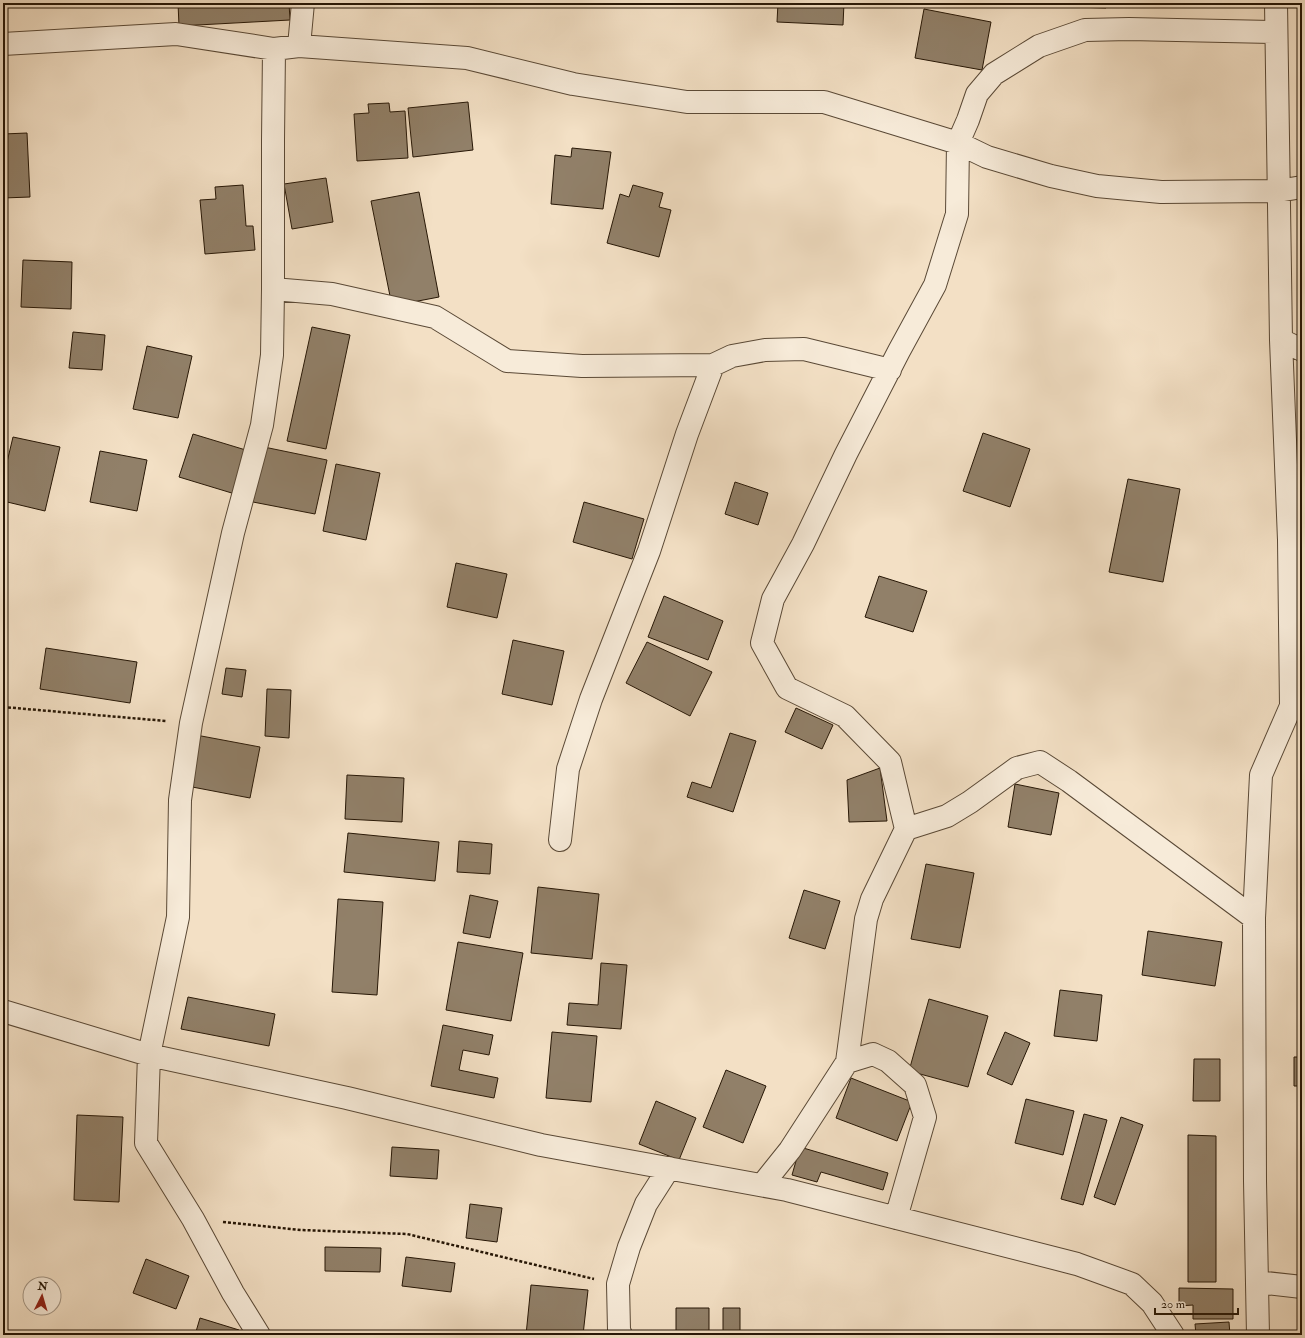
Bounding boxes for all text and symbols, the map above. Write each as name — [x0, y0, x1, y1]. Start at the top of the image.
north arrow — [22, 1276, 62, 1316]
text: N — [36, 1280, 49, 1294]
scale bar — [1155, 1290, 1238, 1316]
text: 20 m — [1161, 1297, 1186, 1312]

